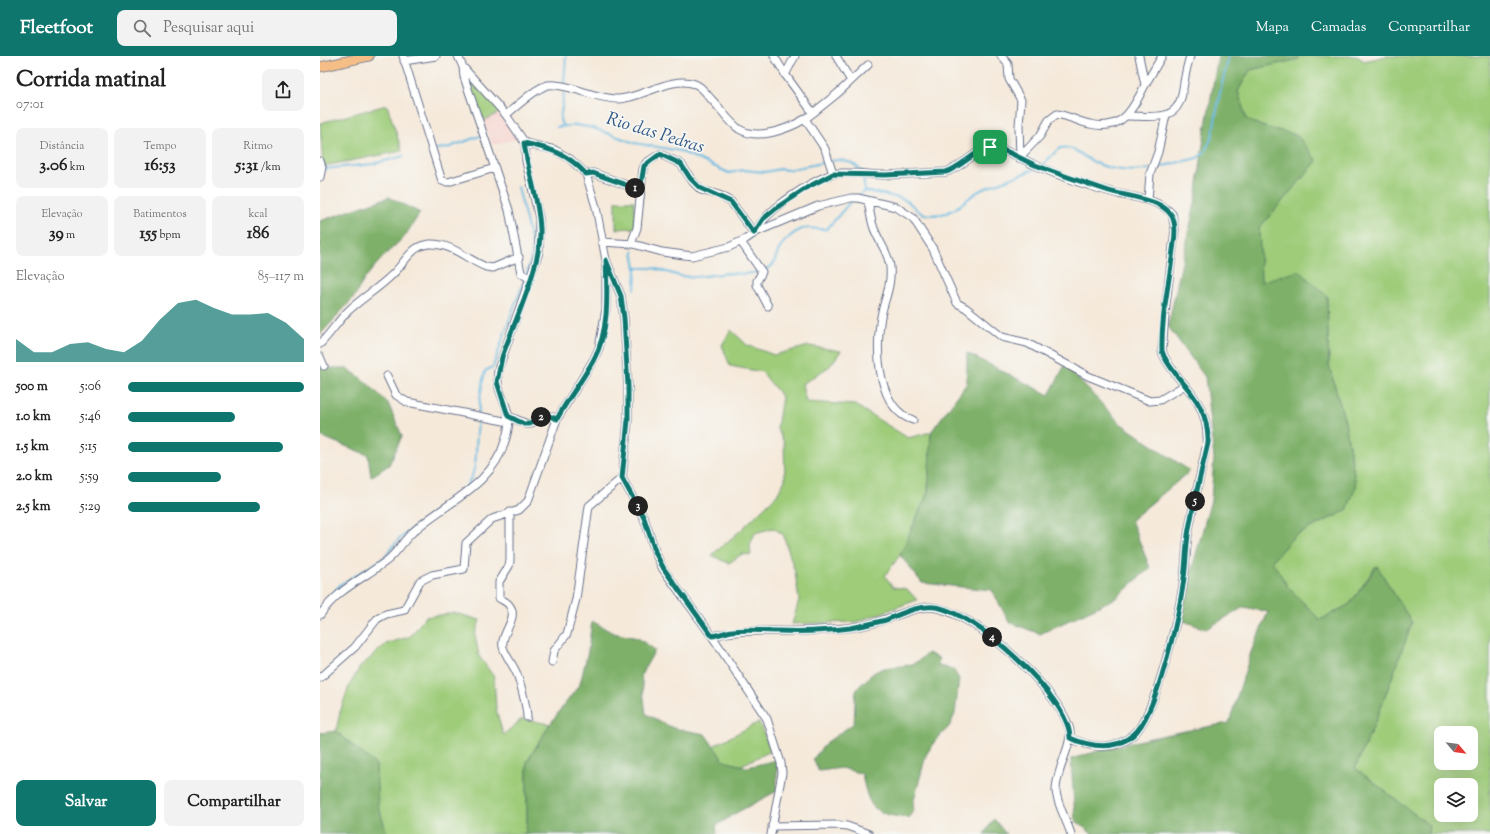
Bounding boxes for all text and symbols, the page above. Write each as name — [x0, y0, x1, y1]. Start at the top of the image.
search box — [117, 10, 397, 46]
text: Fleetfoot — [20, 15, 93, 42]
icon: search — [131, 17, 153, 39]
text: Pesquisar aqui — [163, 18, 254, 39]
text: Mapa — [1256, 18, 1289, 38]
text: Camadas — [1311, 18, 1366, 38]
text: Compartilhar — [1388, 18, 1470, 38]
text: Corrida matinal — [16, 65, 166, 97]
button: share — [262, 69, 304, 111]
text: 07:01 — [16, 96, 44, 114]
water label: Rio das Pedras — [603, 107, 707, 161]
pin — [973, 130, 1007, 164]
icon: arrive — [979, 136, 1001, 158]
text: Distância — [40, 138, 84, 154]
text: Tempo — [144, 138, 177, 154]
text: Ritmo — [243, 138, 273, 154]
text: 3.06 — [39, 154, 67, 178]
text: 16:53 — [144, 154, 176, 178]
text: 5:31 — [235, 154, 258, 178]
text: km — [67, 159, 85, 175]
text: /km — [258, 159, 281, 175]
pin: 1 — [625, 178, 645, 198]
text: 1 — [633, 180, 637, 196]
text: Elevação — [41, 206, 83, 222]
text: Batimentos — [133, 206, 187, 222]
text: kcal — [249, 206, 267, 222]
text: 39 — [49, 222, 64, 246]
text: 155 — [139, 222, 157, 246]
text: 186 — [247, 222, 269, 246]
text: m — [64, 227, 75, 243]
text: bpm — [157, 227, 181, 243]
text: Elevação — [16, 268, 65, 286]
text: 85–117 m — [258, 268, 304, 286]
text: 500 m — [16, 378, 48, 396]
text: 5:06 — [80, 378, 101, 396]
pin: 2 — [531, 407, 551, 427]
text: 1.0 km — [16, 408, 51, 426]
text: 5:46 — [80, 408, 101, 426]
text: 2 — [538, 409, 544, 425]
text: 1.5 km — [16, 438, 49, 456]
text: 5:15 — [80, 438, 97, 456]
text: 2.0 km — [16, 468, 53, 486]
text: 5:59 — [80, 468, 99, 486]
pin: 5 — [1185, 491, 1205, 511]
text: 5 — [1193, 493, 1197, 509]
pin: 3 — [628, 496, 648, 516]
text: 2.5 km — [16, 498, 50, 516]
text: 5:29 — [80, 498, 100, 516]
text: 3 — [636, 498, 640, 514]
pin: 4 — [982, 627, 1002, 647]
text: 4 — [989, 629, 995, 645]
north arrow — [1434, 726, 1478, 770]
map controls — [1434, 726, 1478, 822]
button: layers — [1434, 778, 1478, 822]
button: Salvar — [16, 780, 156, 826]
button: Compartilhar — [164, 780, 304, 826]

